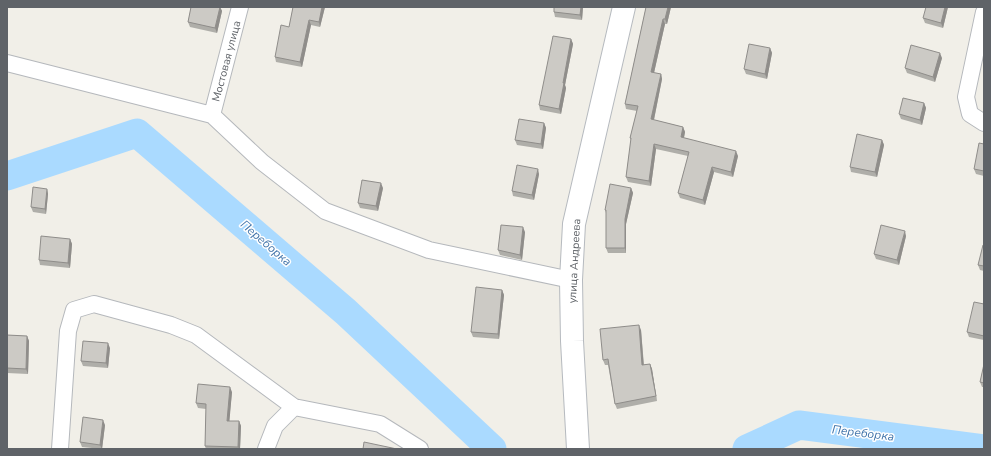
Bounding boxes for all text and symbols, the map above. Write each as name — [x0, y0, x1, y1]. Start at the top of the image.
street label: Мостовая улица — [208, 19, 245, 103]
water label: Переборка — [237, 216, 295, 270]
street label: улица Андреева — [565, 218, 584, 304]
water label: Переборка — [831, 421, 895, 445]

